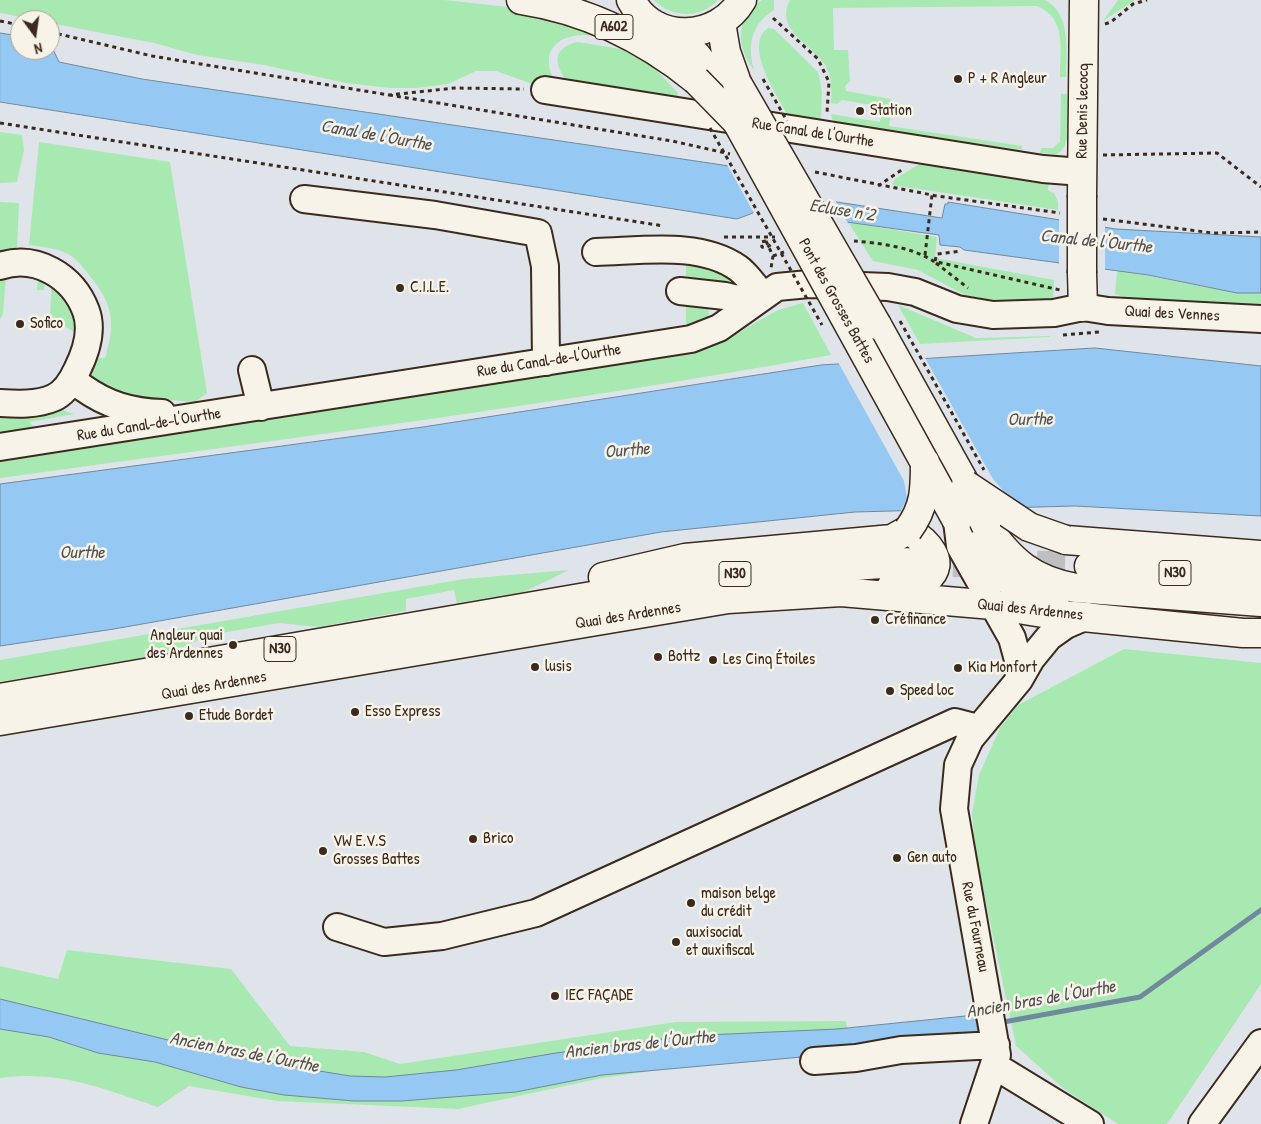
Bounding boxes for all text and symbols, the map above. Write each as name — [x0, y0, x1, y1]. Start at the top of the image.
north arrow — [10, 10, 60, 60]
road number: A602 — [595, 15, 633, 40]
text: N — [33, 39, 44, 59]
street label: Rue Denis lecocq — [1073, 63, 1093, 159]
place label: P + R Angleur — [968, 69, 1047, 89]
marker: P + R Angleur — [952, 73, 964, 85]
place label: Station — [870, 101, 912, 121]
marker: Station — [854, 105, 866, 117]
street label: Rue Canal de l'Ourthe — [751, 114, 875, 152]
water label: Canal de l'Ourthe — [319, 116, 433, 156]
water label: Ecluse n°2 — [808, 195, 876, 227]
water label: Canal de l'Ourthe — [1039, 225, 1153, 259]
street label: Pont des Grosses Battes — [794, 235, 878, 367]
place label: C.I.L.E. — [410, 278, 449, 298]
marker: C.I.L.E. — [394, 282, 406, 294]
street label: Quai des Vennes — [1124, 302, 1220, 326]
place label: Sofico — [30, 314, 63, 334]
marker: Sofico — [14, 318, 26, 330]
street label: Rue du Canal-de-l'Ourthe — [476, 340, 622, 382]
street label: Rue du Canal-de-l'Ourthe — [76, 404, 222, 446]
water label: Ourthe — [1007, 409, 1053, 431]
water label: Ourthe — [604, 438, 650, 464]
water label: Ourthe — [59, 542, 105, 564]
road number: N30 — [1159, 560, 1191, 586]
road number: N30 — [719, 562, 751, 586]
street label: Quai des Ardennes — [976, 595, 1084, 625]
street label: Quai des Ardennes — [574, 598, 682, 634]
place label: Créfinance — [885, 610, 946, 630]
marker: Créfinance — [869, 614, 881, 626]
place label: Angleur quai des Ardennes — [147, 626, 223, 664]
road number: N30 — [264, 636, 296, 662]
marker: Angleur quai des Ardennes — [227, 639, 239, 651]
place label: Bottz — [668, 647, 700, 667]
place label: Les Cinq Étoiles — [723, 650, 815, 670]
marker: Bottz — [652, 651, 664, 663]
marker: Les Cinq Étoiles — [707, 654, 719, 666]
place label: lusis — [545, 657, 572, 677]
place label: Kia Monfort — [968, 658, 1037, 678]
marker: lusis — [529, 661, 541, 673]
marker: Kia Monfort — [952, 662, 964, 674]
street label: Quai des Ardennes — [160, 667, 268, 705]
place label: Speed loc — [900, 681, 954, 701]
marker: Speed loc — [884, 685, 896, 697]
place label: Esso Express — [365, 702, 440, 722]
place label: Etude Bordet — [199, 706, 273, 726]
marker: Esso Express — [349, 706, 361, 718]
marker: Etude Bordet — [183, 710, 195, 722]
place label: Brico — [483, 829, 514, 849]
place label: VW E.V.S Grosses Battes — [333, 832, 420, 870]
marker: Brico — [467, 833, 479, 845]
marker: VW E.V.S Grosses Battes — [317, 845, 329, 857]
place label: Gen auto — [907, 848, 957, 868]
marker: Gen auto — [891, 852, 903, 864]
street label: Rue du Fourneau — [957, 880, 993, 974]
place label: maison belge du crédit — [701, 884, 776, 922]
marker: maison belge du crédit — [685, 897, 697, 909]
place label: auxisocial et auxifiscal — [686, 923, 754, 961]
marker: auxisocial et auxifiscal — [670, 936, 682, 948]
water label: Ancien bras de l'Ourthe — [965, 976, 1117, 1024]
place label: IEC FAÇADE — [565, 986, 633, 1006]
marker: IEC FAÇADE — [549, 990, 561, 1002]
water label: Ancien bras de l'Ourthe — [564, 1026, 716, 1064]
water label: Ancien bras de l'Ourthe — [168, 1028, 320, 1078]

